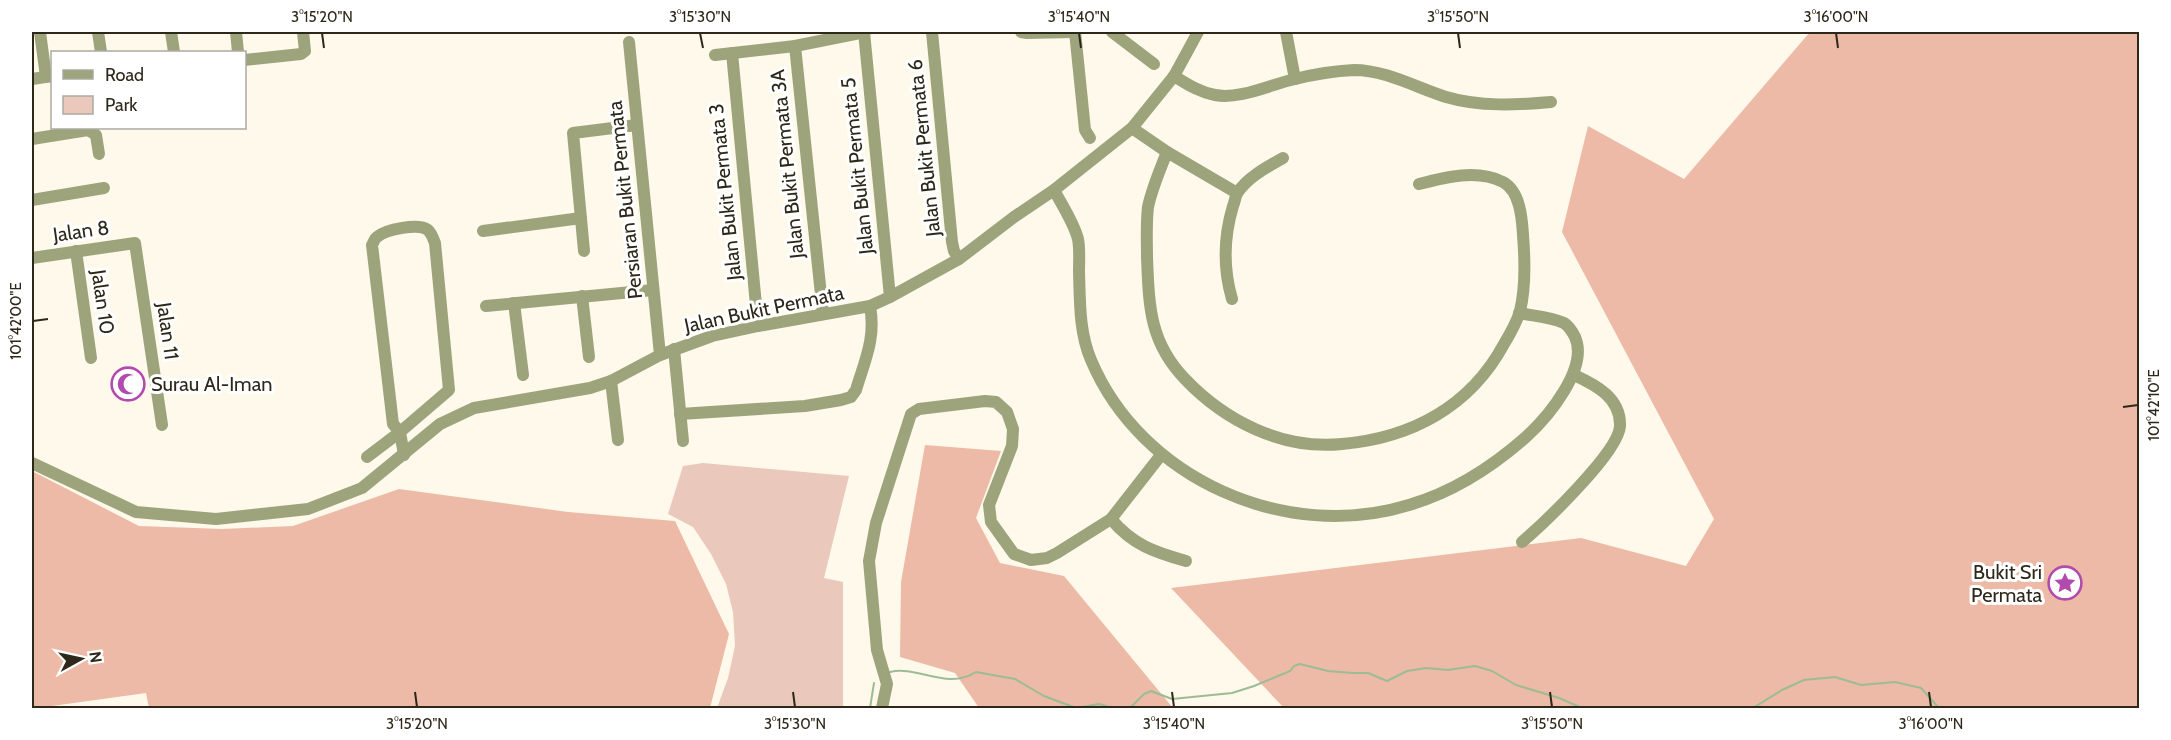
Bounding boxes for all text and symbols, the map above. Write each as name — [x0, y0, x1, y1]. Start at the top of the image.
text: 3°15'20"N — [291, 8, 353, 26]
text: 3°15'30"N — [669, 8, 731, 26]
text: 3°15'40"N — [1048, 8, 1110, 26]
text: 3°15'50"N — [1427, 8, 1489, 26]
text: 3°16'00"N — [1804, 8, 1868, 26]
legend — [51, 51, 246, 129]
street label: Jalan Bukit Permata 6 — [903, 58, 945, 239]
text: Road — [105, 64, 144, 86]
street label: Jalan Bukit Permata 3A — [765, 68, 809, 261]
street label: Jalan Bukit Permata 5 — [836, 76, 878, 257]
text: Park — [105, 94, 138, 116]
street label: Persiaran Bukit Permata — [603, 99, 647, 300]
street label: Jalan Bukit Permata 3 — [704, 102, 746, 283]
street label: Jalan 8 — [50, 215, 111, 247]
street label: Jalan 10 — [86, 267, 119, 336]
street label: Jalan Bukit Permata — [681, 280, 846, 338]
text: 101°42'00"E — [7, 282, 25, 360]
street label: Jalan 11 — [152, 300, 184, 361]
mosque icon: Surau Al-Iman — [110, 366, 146, 402]
text: 101°42'10"E — [2145, 369, 2163, 441]
place label: Surau Al-Iman — [151, 372, 272, 396]
place label: Bukit Sri Permata — [1971, 560, 2042, 607]
place icon: Bukit Sri Permata — [2047, 565, 2083, 601]
north arrow — [51, 629, 111, 689]
text: N — [85, 650, 106, 664]
text: 3°15'20"N — [386, 715, 448, 733]
text: 3°15'30"N — [764, 715, 826, 733]
text: 3°15'40"N — [1143, 715, 1205, 733]
text: 3°15'50"N — [1521, 715, 1583, 733]
text: 3°16'00"N — [1899, 715, 1963, 733]

